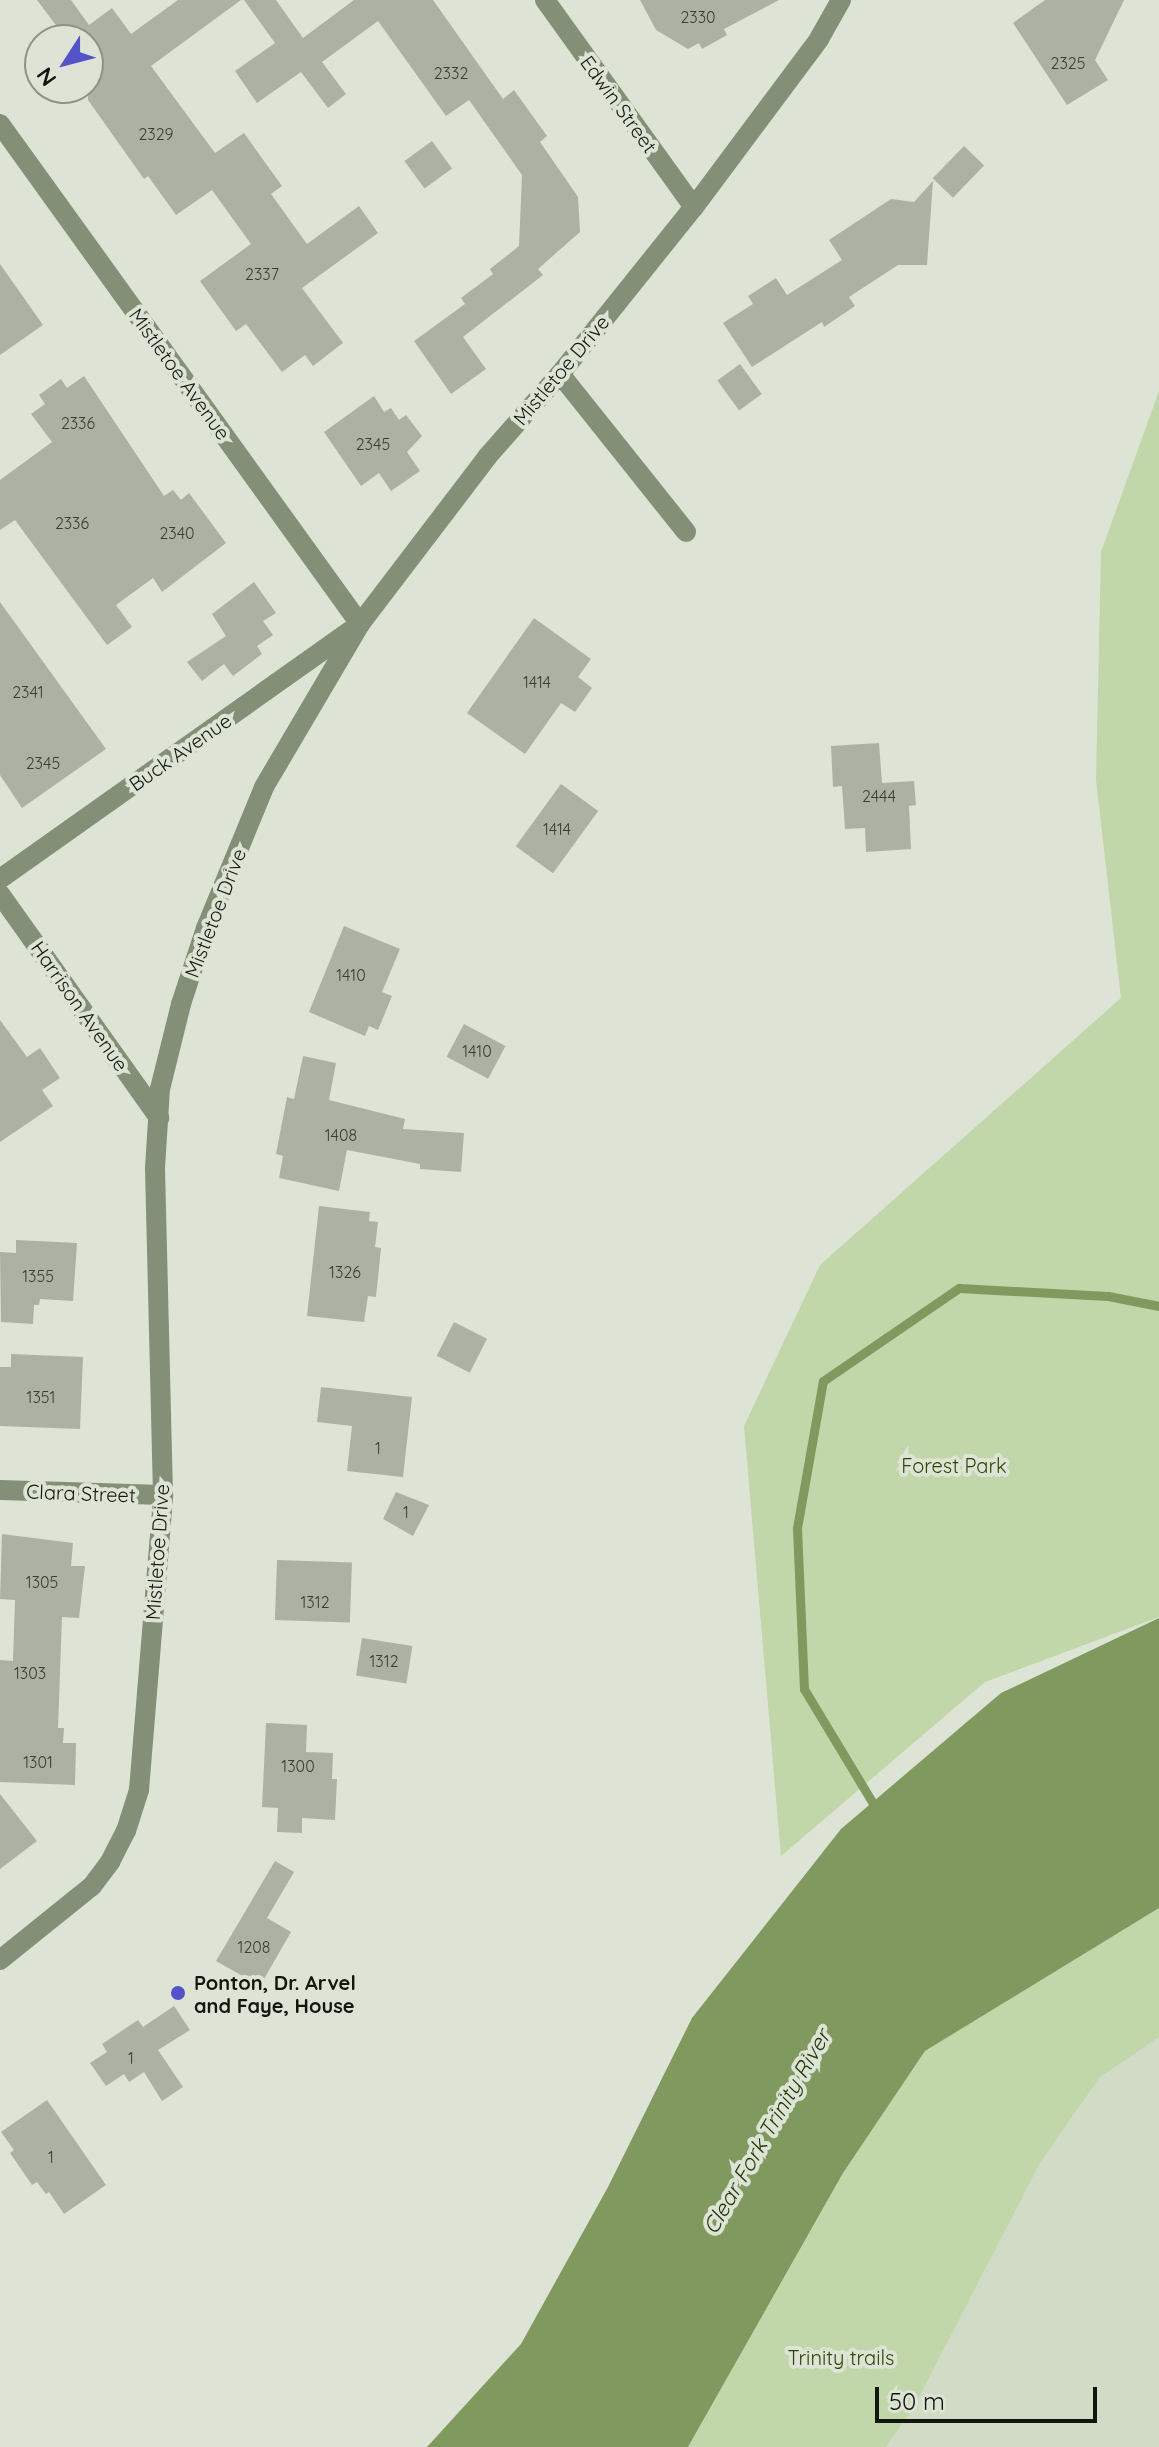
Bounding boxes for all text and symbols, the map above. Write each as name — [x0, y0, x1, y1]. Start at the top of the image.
house number: 2330 — [680, 7, 716, 27]
north arrow — [24, 24, 104, 104]
street label: Edwin Street — [576, 51, 662, 157]
house number: 2325 — [1051, 53, 1085, 73]
text: N — [30, 62, 62, 92]
house number: 2332 — [434, 63, 468, 83]
house number: 2329 — [138, 124, 174, 144]
house number: 2337 — [245, 264, 279, 284]
street label: Mistletoe Avenue — [124, 304, 236, 444]
street label: Mistletoe Drive — [508, 310, 614, 430]
house number: 2336 — [61, 413, 95, 433]
house number: 2345 — [356, 434, 390, 454]
house number: 2336 — [55, 513, 89, 533]
house number: 2340 — [159, 523, 195, 543]
house number: 1414 — [523, 672, 551, 692]
house number: 2341 — [12, 682, 44, 702]
street label: Buck Avenue — [124, 708, 236, 796]
house number: 2345 — [26, 753, 60, 773]
house number: 2444 — [862, 786, 896, 806]
house number: 1414 — [543, 819, 571, 839]
street label: Mistletoe Drive — [179, 845, 251, 981]
street label: Harrison Avenue — [26, 936, 134, 1076]
house number: 1410 — [336, 965, 366, 985]
house number: 1410 — [462, 1041, 492, 1061]
house number: 1408 — [325, 1125, 357, 1145]
house number: 1326 — [329, 1262, 361, 1282]
house number: 1355 — [22, 1266, 54, 1286]
house number: 1351 — [27, 1387, 55, 1407]
house number: 1 — [375, 1438, 381, 1458]
park label: Forest Park — [901, 1453, 1007, 1477]
street label: Clara Street — [26, 1479, 136, 1507]
street label: Mistletoe Drive — [140, 1483, 174, 1621]
house number: 1 — [403, 1502, 409, 1522]
house number: 1305 — [26, 1572, 58, 1592]
house number: 1312 — [300, 1592, 330, 1612]
house number: 1312 — [369, 1651, 399, 1671]
house number: 1303 — [14, 1663, 46, 1683]
house number: 1301 — [23, 1752, 53, 1772]
house number: 1300 — [281, 1756, 315, 1776]
house number: 1208 — [238, 1937, 270, 1957]
place label: Ponton, Dr. Arvel and Faye, House — [194, 1970, 356, 2017]
marker: Ponton, Dr. Arvel and Faye, House — [169, 1984, 187, 2002]
water label: Clear Fork Trinity River — [698, 2025, 836, 2239]
house number: 1 — [128, 2048, 134, 2068]
house number: 1 — [48, 2147, 54, 2167]
park label: Trinity trails — [788, 2345, 894, 2369]
scale bar — [879, 2371, 1101, 2421]
text: 50 m — [889, 2386, 945, 2416]

